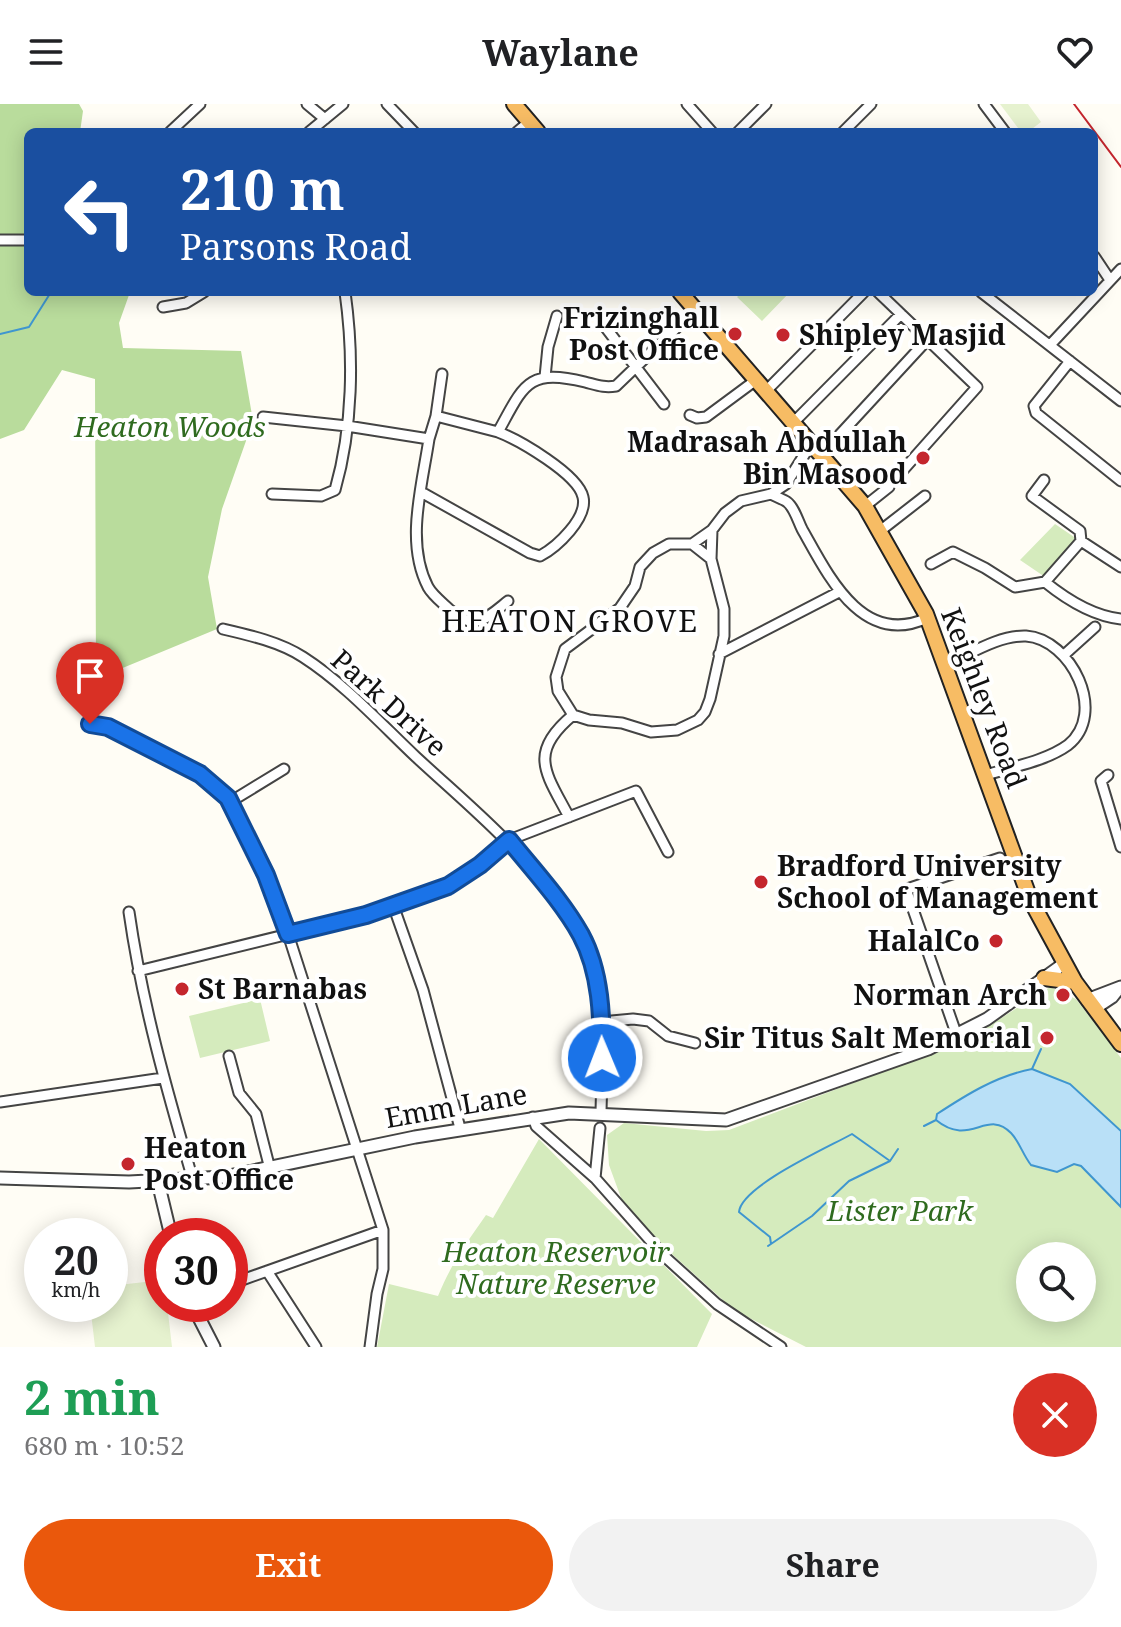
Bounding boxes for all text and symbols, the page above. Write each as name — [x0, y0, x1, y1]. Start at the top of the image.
text: Waylane — [482, 28, 639, 77]
icon: menu — [24, 30, 68, 74]
icon: heart — [1053, 30, 1097, 74]
text: 210 m — [180, 150, 345, 226]
icon: left — [48, 160, 152, 264]
text: Parsons Road — [180, 222, 412, 271]
place label: Frizinghall Post Office — [563, 298, 719, 368]
place label: Shipley Masjid — [799, 315, 1006, 353]
marker: Frizinghall Post Office — [726, 325, 744, 343]
marker: Shipley Masjid — [774, 326, 792, 344]
park label: Heaton Woods — [73, 407, 266, 445]
place label: Madrasah Abdullah Bin Masood — [627, 422, 907, 492]
marker: Madrasah Abdullah Bin Masood — [914, 449, 932, 467]
district label: HEATON GROVE — [441, 600, 699, 641]
street label: Keighley Road — [933, 602, 1037, 793]
street label: Park Drive — [324, 640, 456, 764]
pin — [56, 642, 124, 724]
icon: arrive — [68, 654, 112, 698]
place label: Bradford University School of Management — [777, 846, 1098, 916]
marker: Bradford University School of Management — [752, 873, 770, 891]
place label: HalalCo — [868, 921, 980, 959]
marker: HalalCo — [987, 932, 1005, 950]
place label: St Barnabas — [198, 969, 367, 1007]
place label: Norman Arch — [854, 975, 1047, 1013]
marker: St Barnabas — [173, 980, 191, 998]
marker: Norman Arch — [1054, 986, 1072, 1004]
position arrow — [560, 1016, 644, 1100]
place label: Sir Titus Salt Memorial — [704, 1018, 1031, 1056]
marker: Sir Titus Salt Memorial — [1038, 1029, 1056, 1047]
street label: Emm Lane — [382, 1074, 530, 1136]
place label: Heaton Post Office — [144, 1128, 294, 1198]
marker: Heaton Post Office — [119, 1155, 137, 1173]
park label: Lister Park — [826, 1191, 974, 1229]
speed limit sign: 30 — [144, 1218, 248, 1322]
text: 20 — [53, 1232, 99, 1287]
park label: Heaton Reservoir Nature Reserve — [441, 1232, 671, 1302]
map controls — [1016, 1242, 1096, 1322]
button: search — [1016, 1242, 1096, 1322]
text: km/h — [51, 1276, 101, 1303]
text: 2 min — [24, 1364, 160, 1429]
button: close — [1013, 1373, 1097, 1457]
text: 680 m · 10:52 — [24, 1427, 185, 1463]
button: Exit — [24, 1519, 553, 1611]
button: Share — [569, 1519, 1097, 1611]

